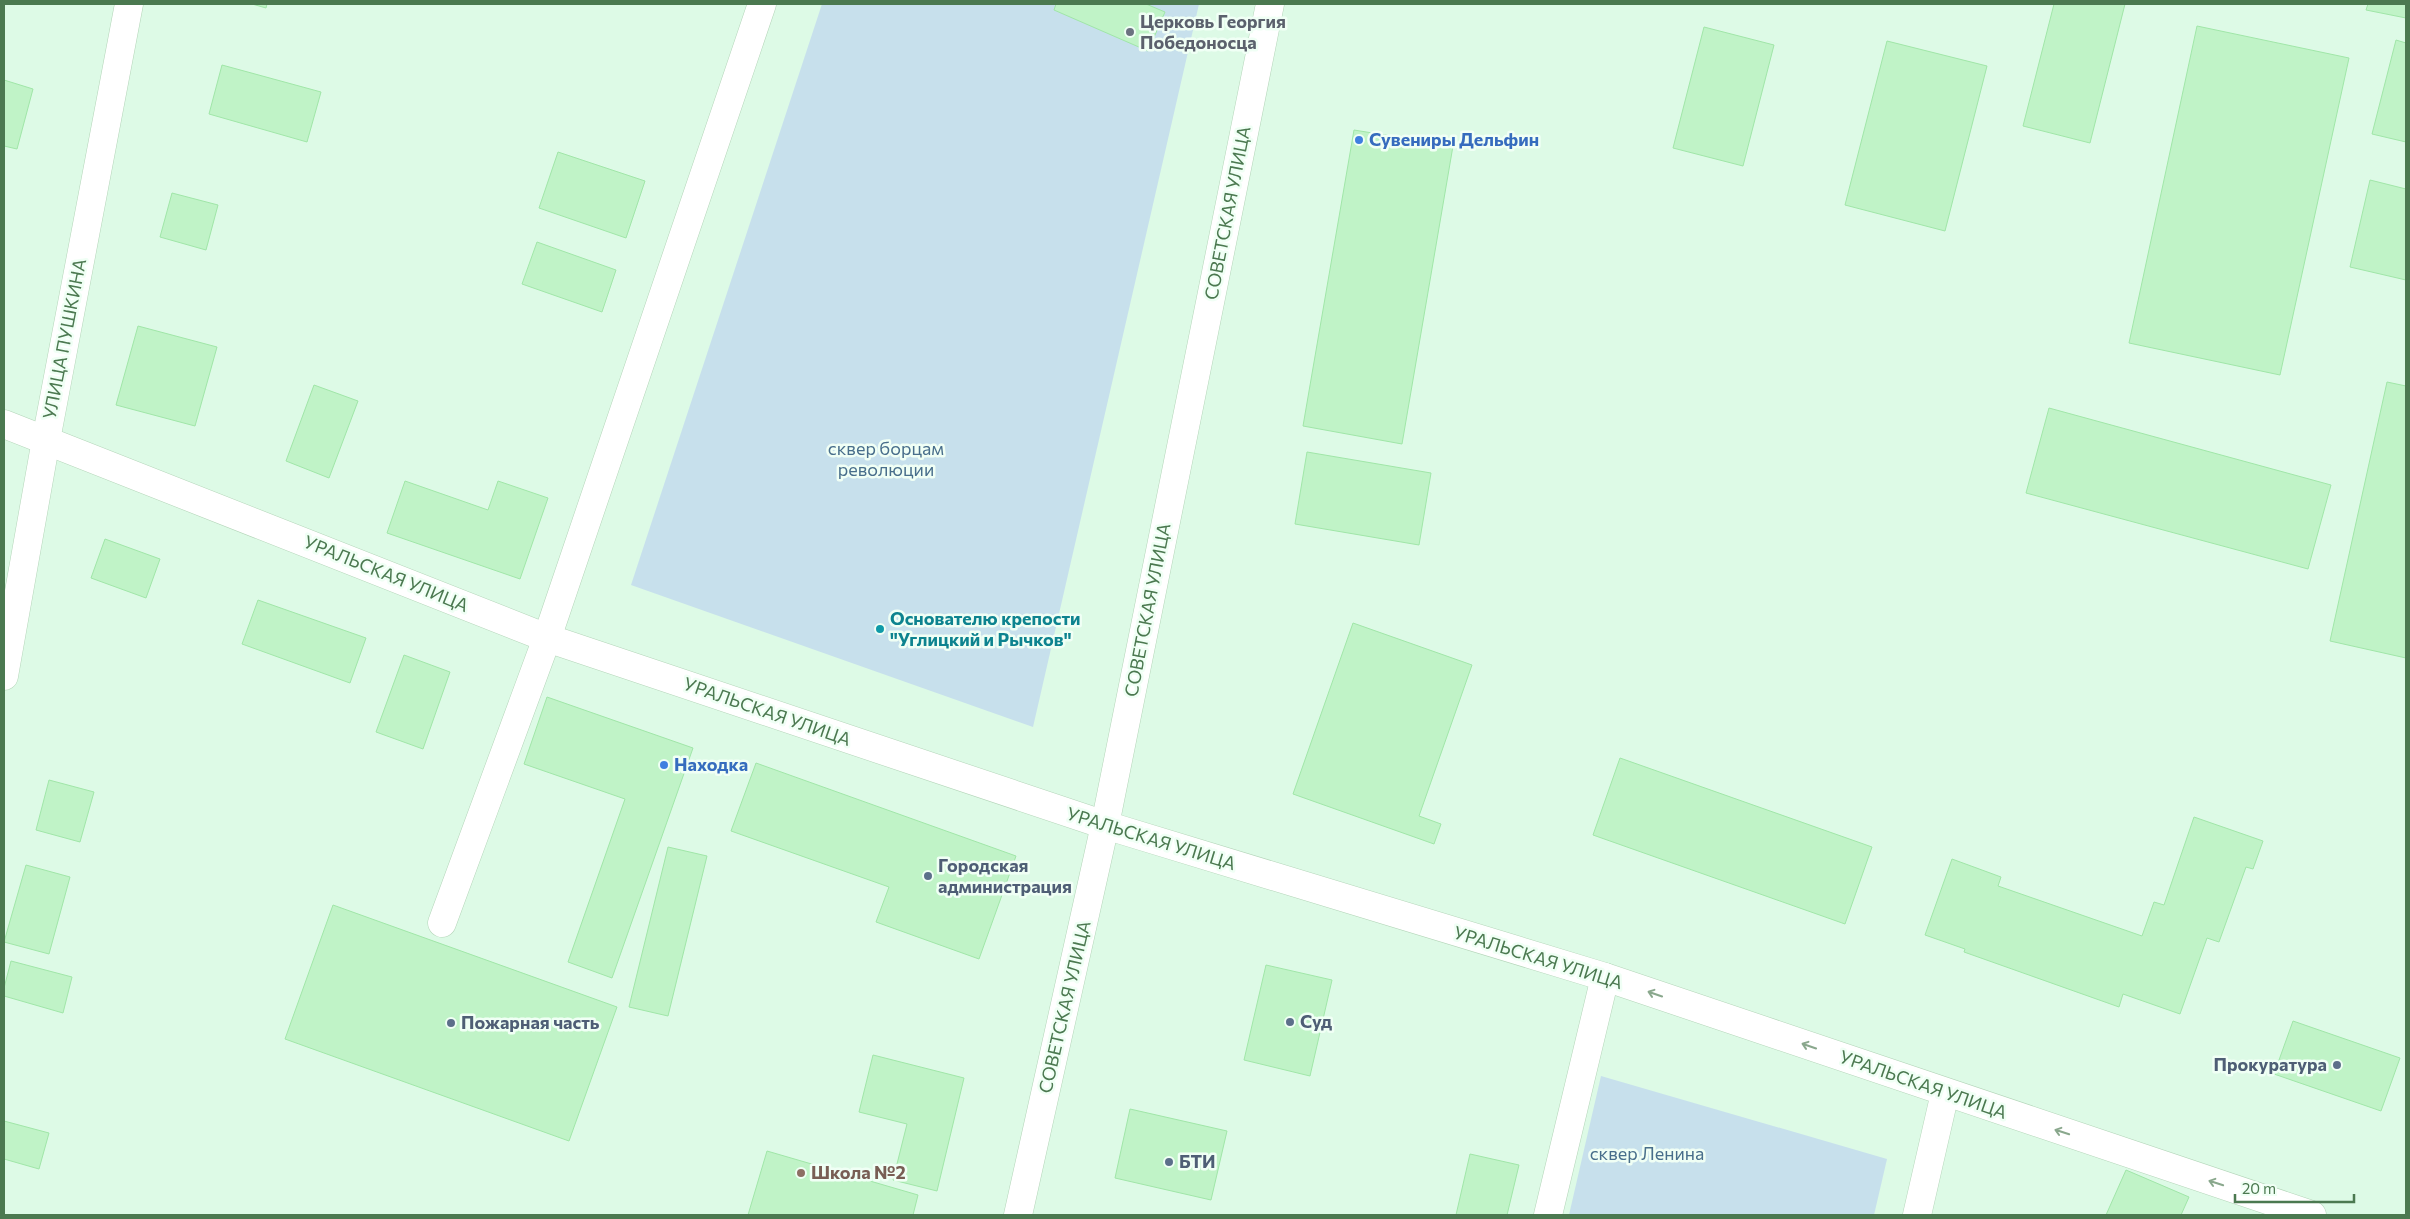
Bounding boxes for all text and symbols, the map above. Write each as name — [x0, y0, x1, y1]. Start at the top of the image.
place label: Церковь Георгия Победоносца — [1140, 10, 1286, 53]
marker: Церковь Георгия Победоносца — [1124, 26, 1136, 38]
street label: СОВЕТСКАЯ УЛИЦА — [1199, 124, 1255, 301]
place label: Сувениры Дельфин — [1369, 128, 1539, 150]
marker: Сувениры Дельфин — [1353, 134, 1365, 146]
street label: УЛИЦА ПУШКИНА — [38, 257, 90, 421]
park label: сквер борцам революции — [828, 437, 944, 480]
street label: СОВЕТСКАЯ УЛИЦА — [1119, 521, 1175, 698]
street label: УРАЛЬСКАЯ УЛИЦА — [301, 530, 472, 616]
place label: Основателю крепости "Углицкий и Рычков" — [890, 607, 1081, 650]
marker: Основателю крепости "Углицкий и Рычков" — [874, 623, 886, 635]
street label: УРАЛЬСКАЯ УЛИЦА — [681, 672, 854, 750]
place label: Находка — [674, 753, 748, 775]
marker: Находка — [658, 759, 670, 771]
street label: УРАЛЬСКАЯ УЛИЦА — [1064, 802, 1239, 874]
place label: Городская администрация — [938, 854, 1072, 897]
marker: Городская администрация — [922, 870, 934, 882]
street label: СОВЕТСКАЯ УЛИЦА — [1033, 918, 1095, 1095]
street label: УРАЛЬСКАЯ УЛИЦА — [1451, 921, 1626, 993]
one-way arrow — [1647, 989, 1663, 998]
place label: Суд — [1300, 1010, 1332, 1032]
place label: Пожарная часть — [461, 1011, 600, 1033]
marker: Суд — [1284, 1016, 1296, 1028]
marker: Пожарная часть — [445, 1017, 457, 1029]
one-way arrow — [1801, 1041, 1817, 1050]
street label: УРАЛЬСКАЯ УЛИЦА — [1837, 1045, 2010, 1123]
place label: Прокуратура — [2214, 1053, 2327, 1075]
marker: Прокуратура — [2331, 1059, 2343, 1071]
one-way arrow — [2054, 1126, 2070, 1136]
park label: сквер Ленина — [1590, 1142, 1704, 1164]
place label: БТИ — [1179, 1150, 1216, 1172]
marker: БТИ — [1163, 1156, 1175, 1168]
place label: Школа №2 — [811, 1161, 906, 1183]
marker: Школа №2 — [795, 1167, 807, 1179]
scale bar — [2235, 1172, 2354, 1204]
one-way arrow — [2209, 1178, 2224, 1187]
text: 20 m — [2242, 1179, 2276, 1197]

